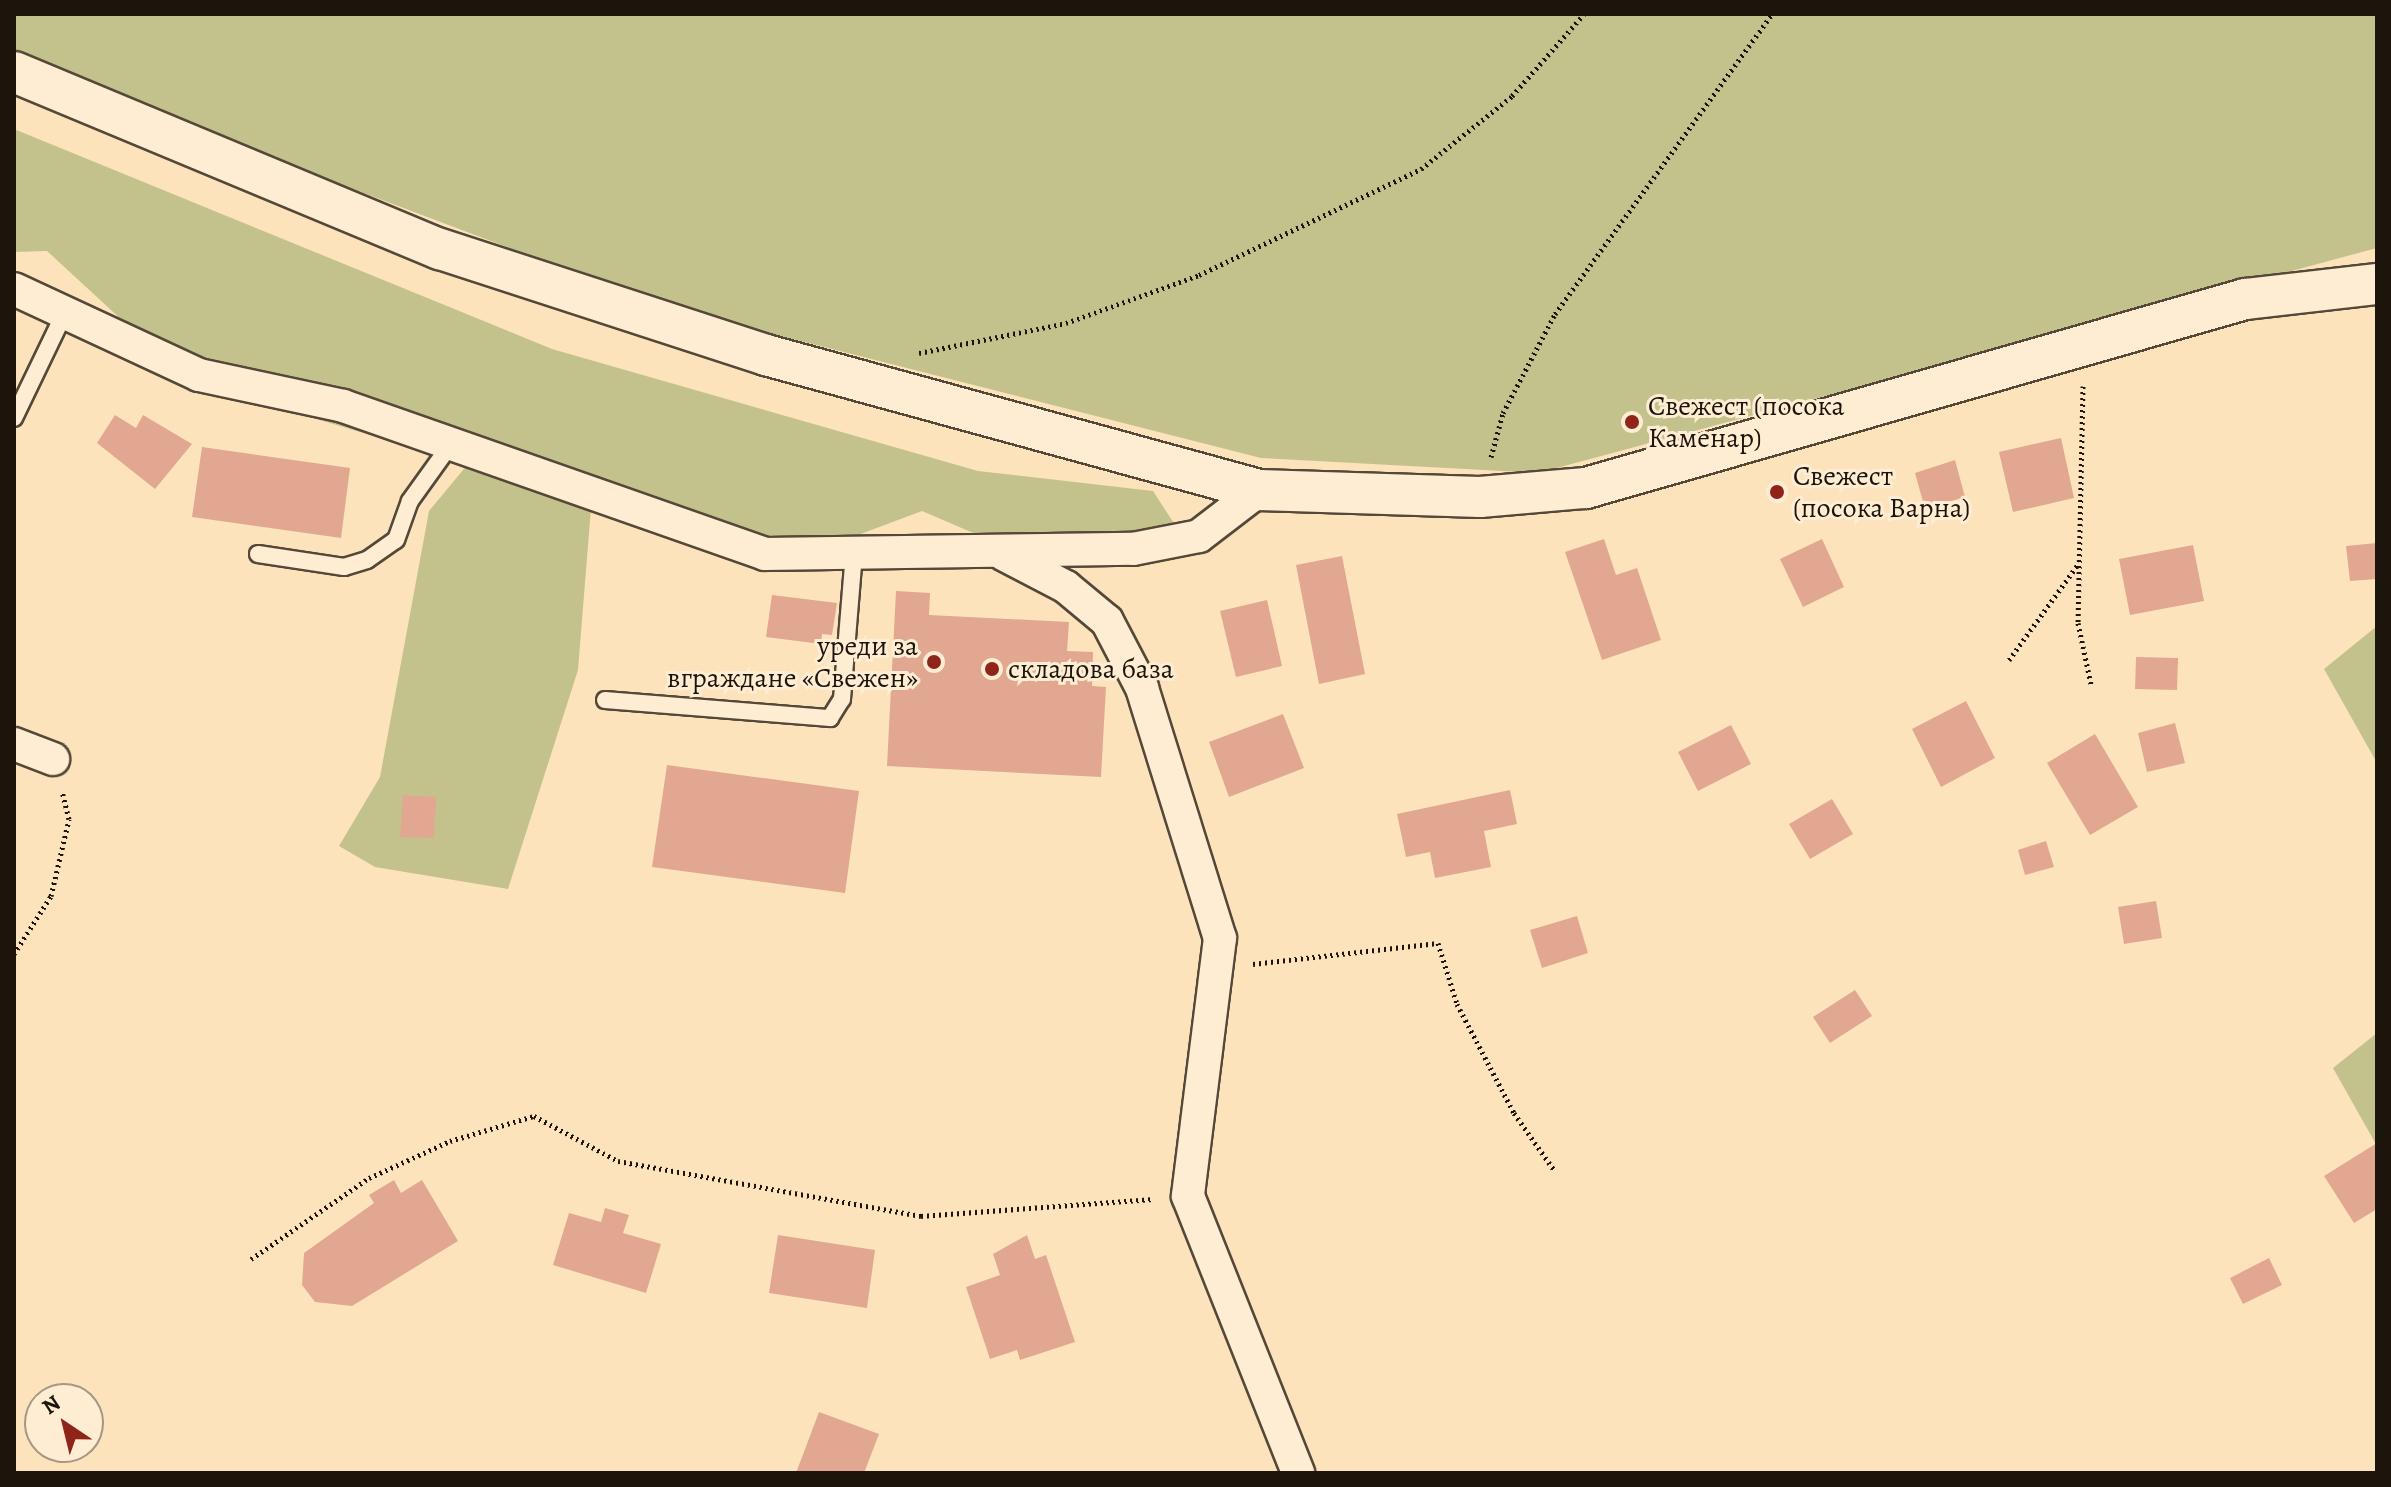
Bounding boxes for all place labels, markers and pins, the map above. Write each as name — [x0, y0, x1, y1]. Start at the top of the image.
place label: Свежест (посока Каменар) — [1648, 389, 1844, 455]
marker: Свежест (посока Каменар) — [1623, 413, 1641, 431]
place label: Свежест (посока Варна) — [1793, 459, 1970, 525]
marker: Свежест (посока Варна) — [1768, 483, 1786, 501]
place label: уреди за вграждане «Свежен» — [667, 629, 918, 695]
place label: складова база — [1008, 652, 1174, 686]
marker: уреди за вграждане «Свежен» — [925, 653, 943, 671]
marker: складова база — [983, 660, 1001, 678]

